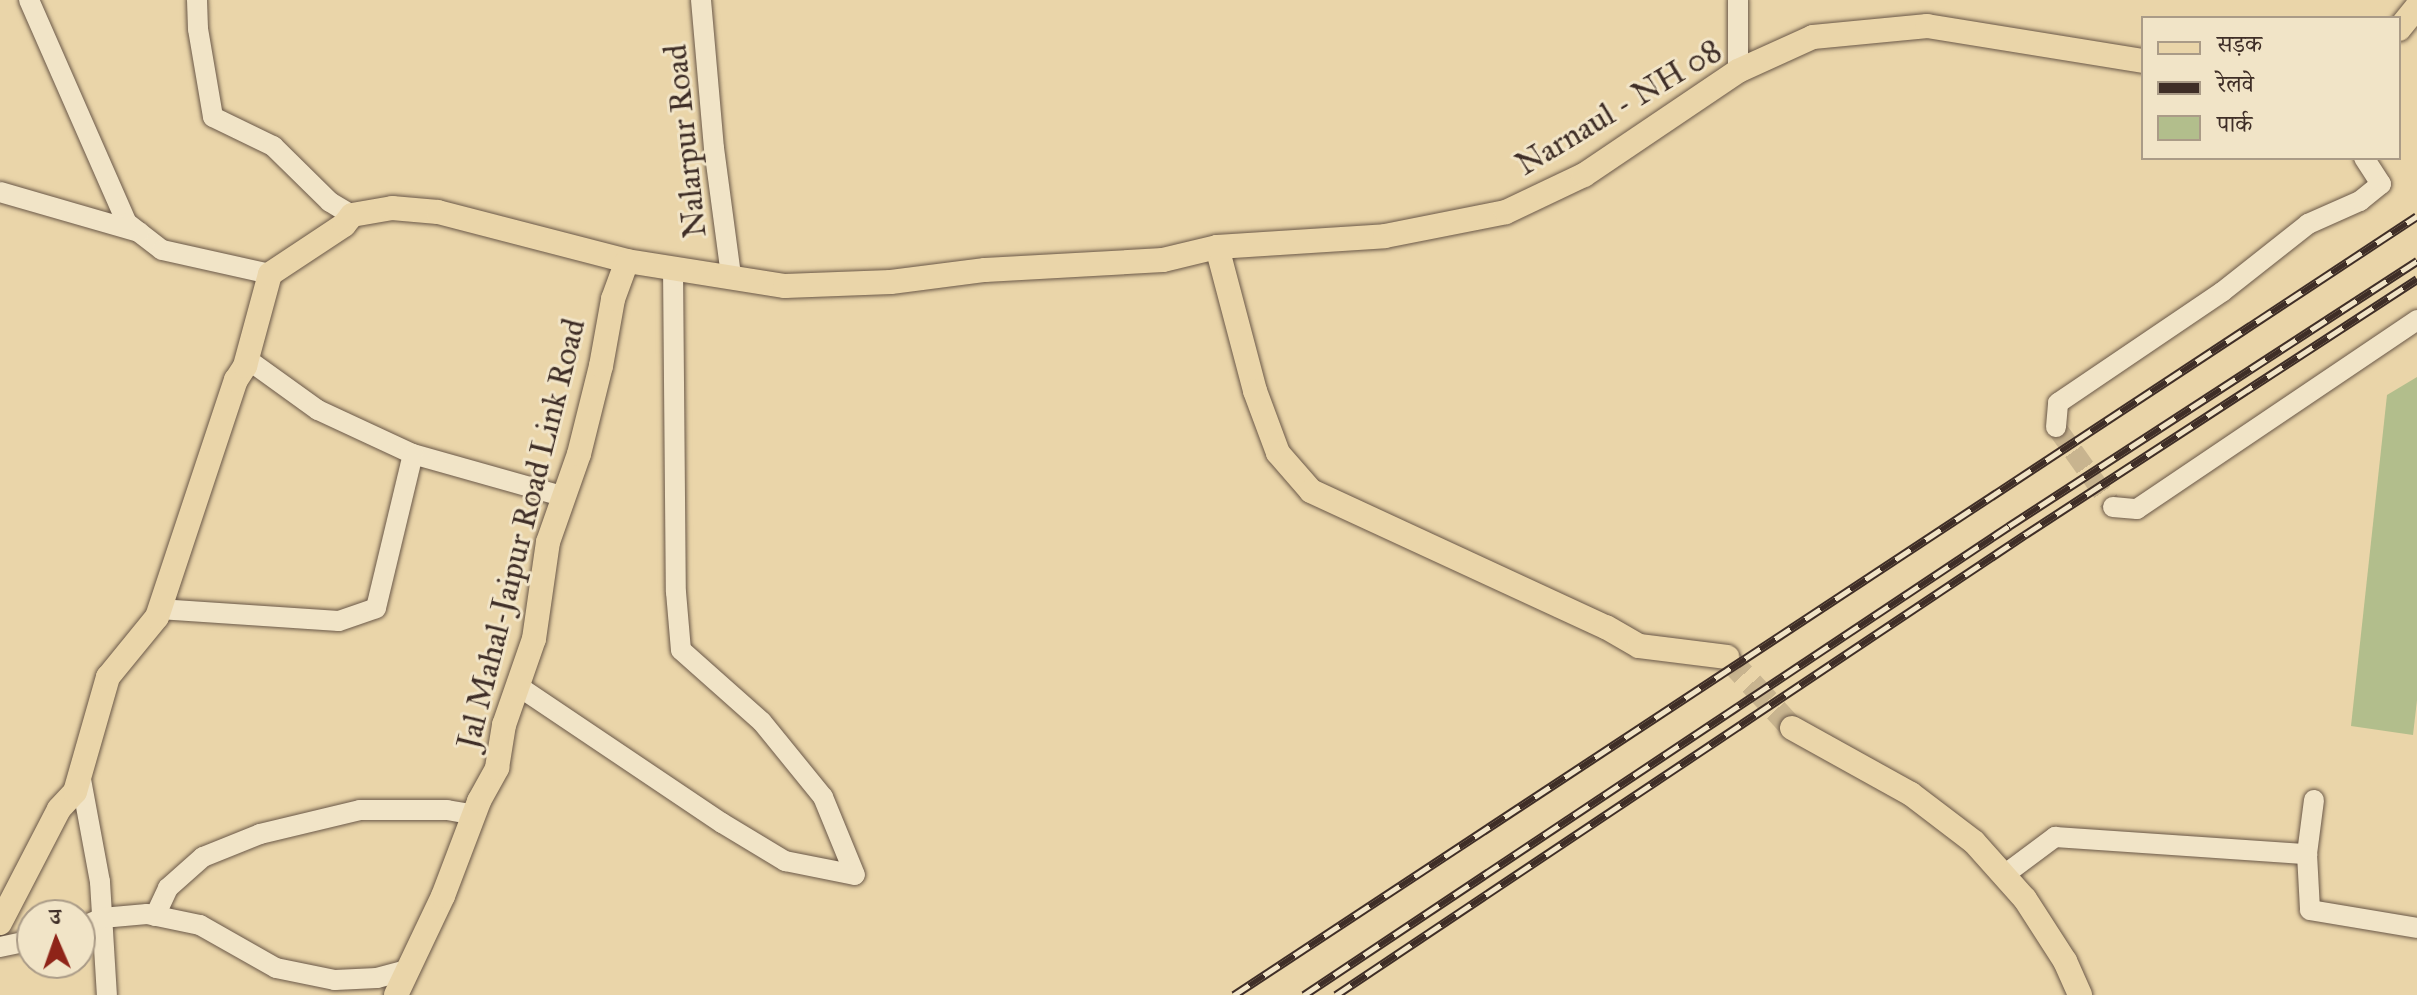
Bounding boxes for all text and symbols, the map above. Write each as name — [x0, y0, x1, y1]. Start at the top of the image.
legend — [2141, 16, 2401, 160]
text: सड़क — [2217, 29, 2262, 59]
street label: Narnaul - NH 08 — [1509, 32, 1729, 184]
street label: Nalarpur Road — [657, 42, 715, 240]
text: रेलवे — [2217, 69, 2254, 99]
text: पार्क — [2217, 109, 2252, 139]
street label: Jal Mahal-Jaipur Road Link Road — [450, 315, 594, 753]
north arrow — [16, 899, 96, 979]
text: उ — [49, 903, 61, 930]

